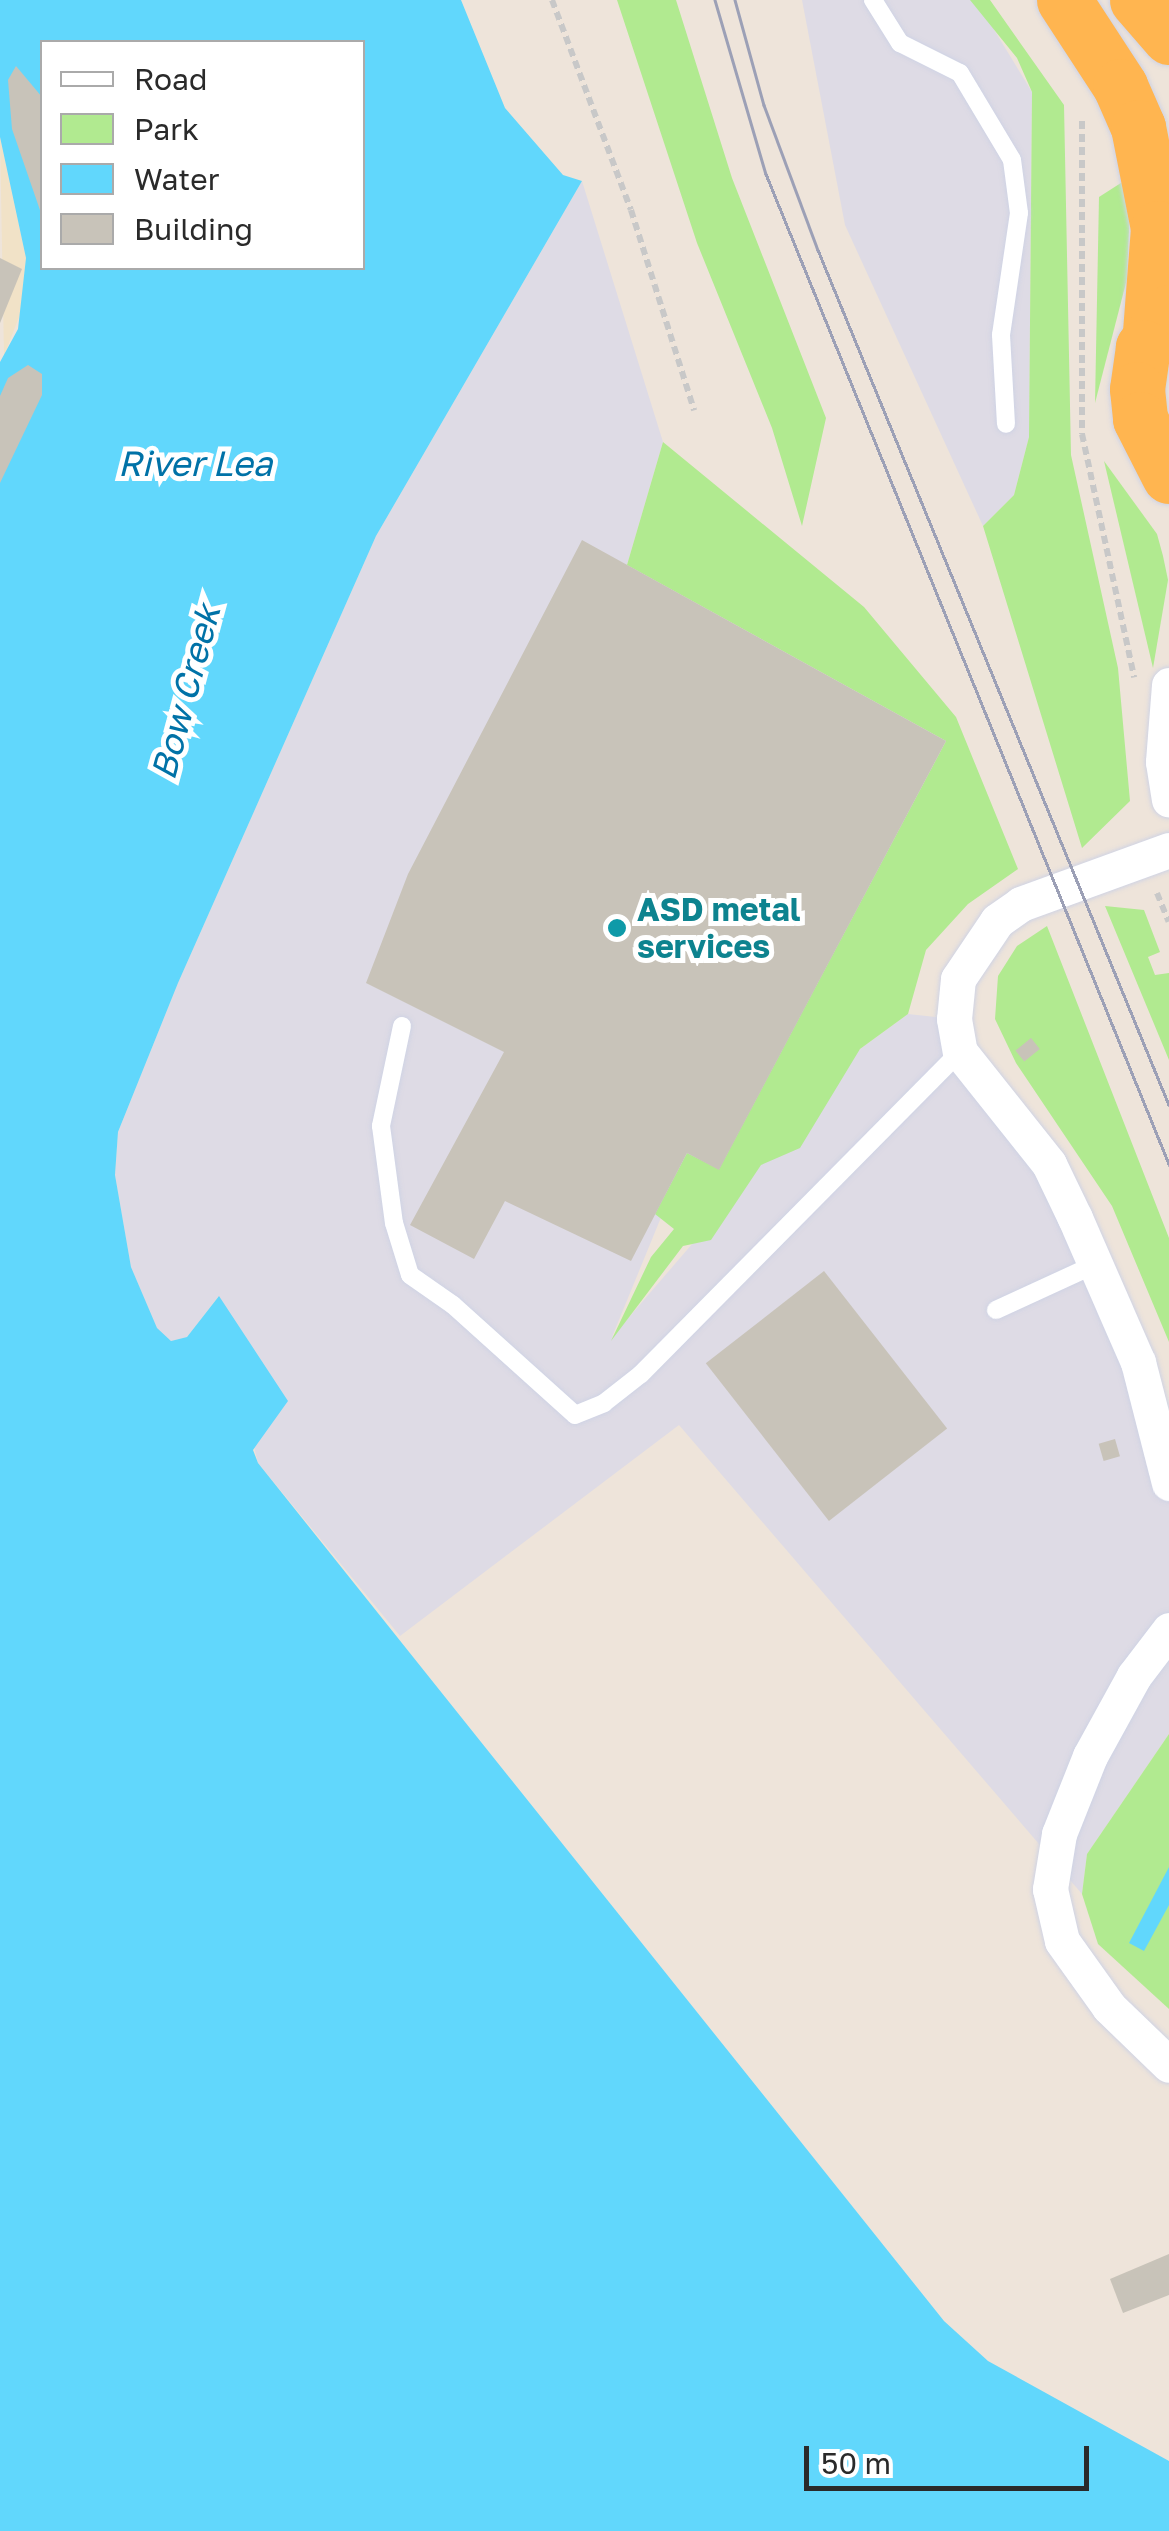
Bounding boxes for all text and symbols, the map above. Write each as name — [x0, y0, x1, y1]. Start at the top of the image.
legend — [40, 40, 365, 270]
text: Road — [134, 61, 208, 97]
text: Park — [134, 111, 199, 147]
text: Water — [134, 161, 219, 197]
text: Building — [134, 211, 253, 247]
water label: River Lea — [118, 442, 272, 484]
water label: Bow Creek — [142, 600, 228, 784]
place label: ASD metal services — [637, 891, 801, 966]
marker: ASD metal services — [606, 917, 628, 939]
scale bar — [809, 2426, 1094, 2488]
text: 50 m — [821, 2445, 891, 2481]

